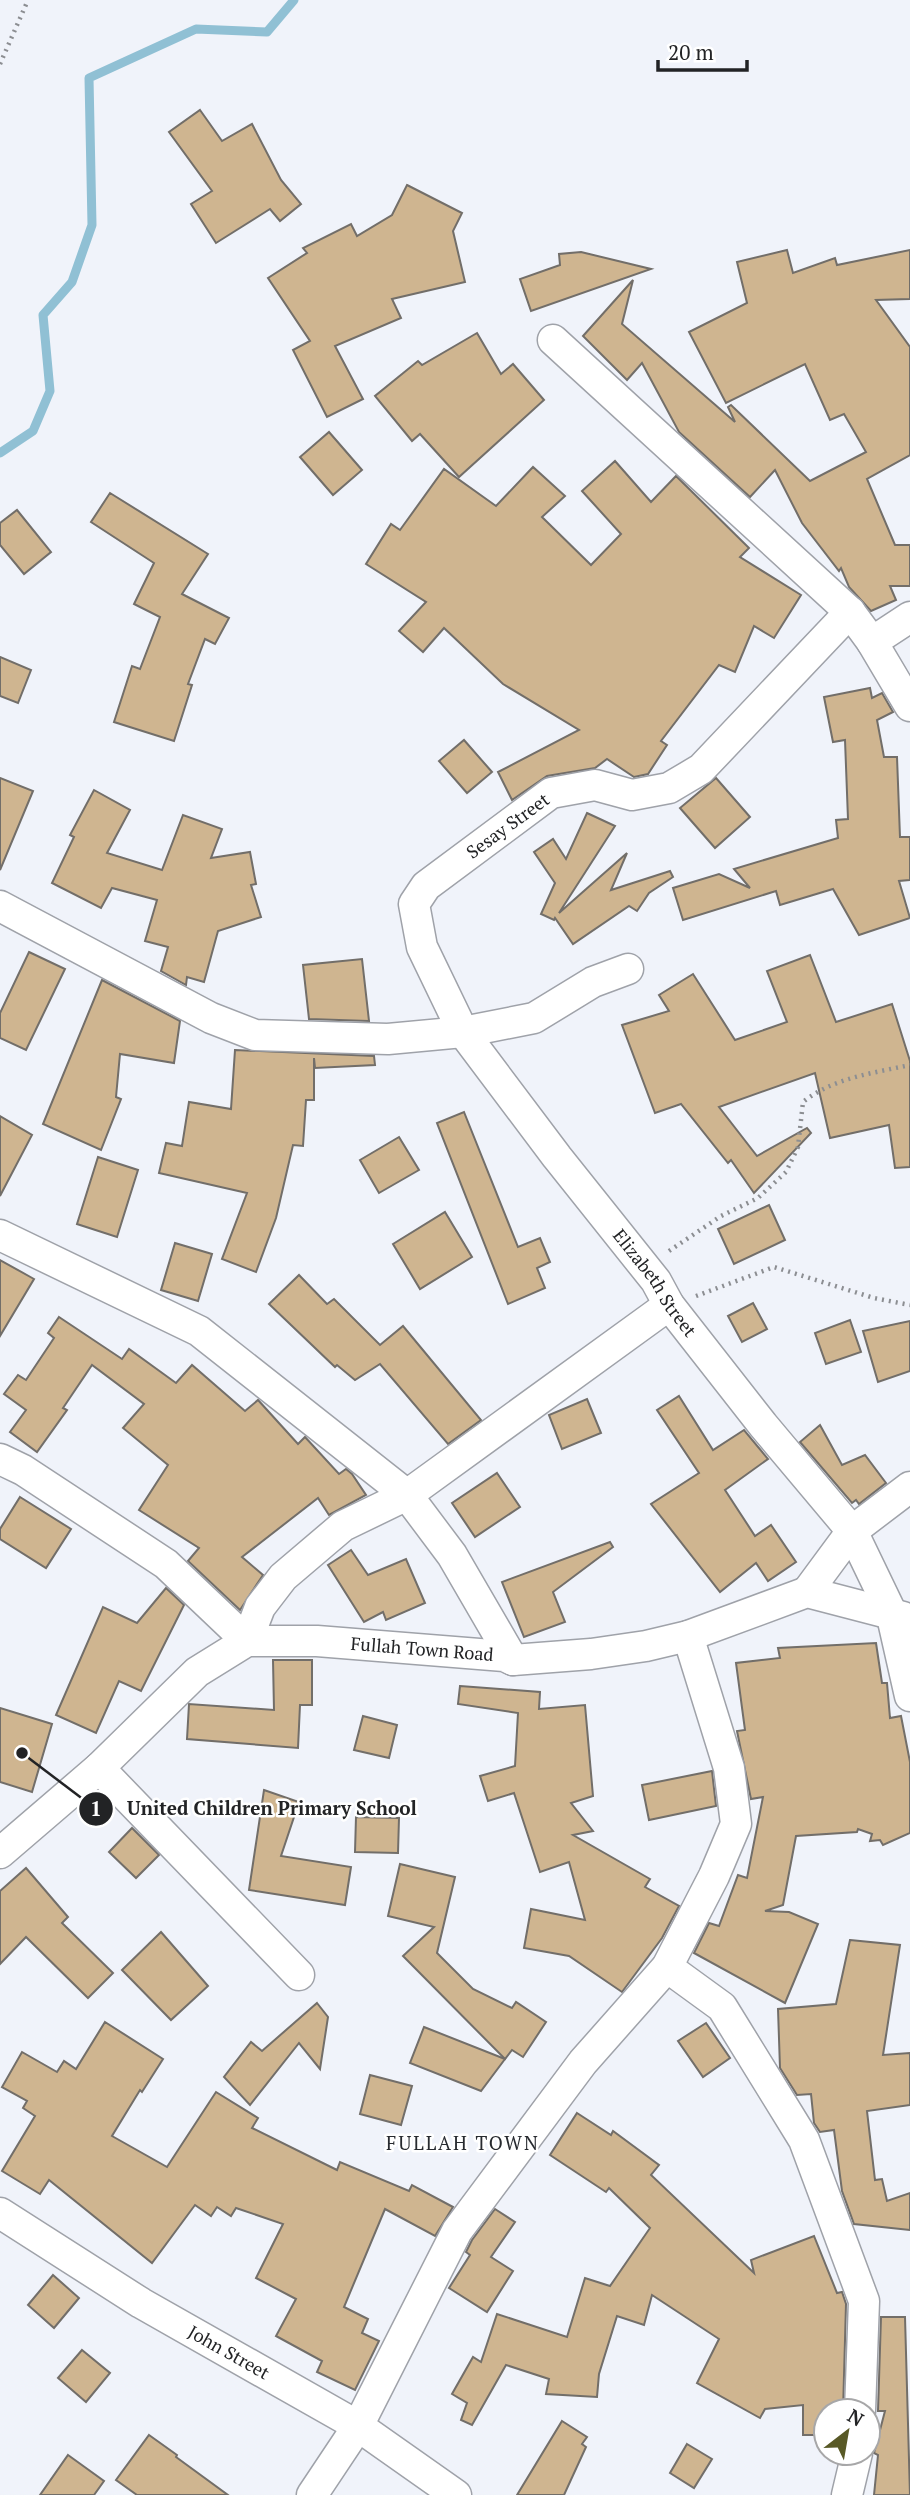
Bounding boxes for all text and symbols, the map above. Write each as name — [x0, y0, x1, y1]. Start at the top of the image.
scale bar — [658, 28, 747, 72]
text: 20 m — [668, 38, 714, 66]
street label: Sesay Street — [461, 787, 554, 863]
street label: Elizabeth Street — [608, 1224, 703, 1342]
street label: Fullah Town Road — [350, 1631, 495, 1666]
callout: United Children Primary School — [79, 1789, 431, 1829]
text: 1 — [90, 1794, 102, 1822]
text: United Children Primary School — [127, 1795, 417, 1820]
district label: FULLAH TOWN — [386, 2130, 540, 2155]
street label: John Street — [184, 2319, 274, 2385]
north arrow — [812, 2397, 882, 2467]
text: N — [843, 2403, 869, 2432]

